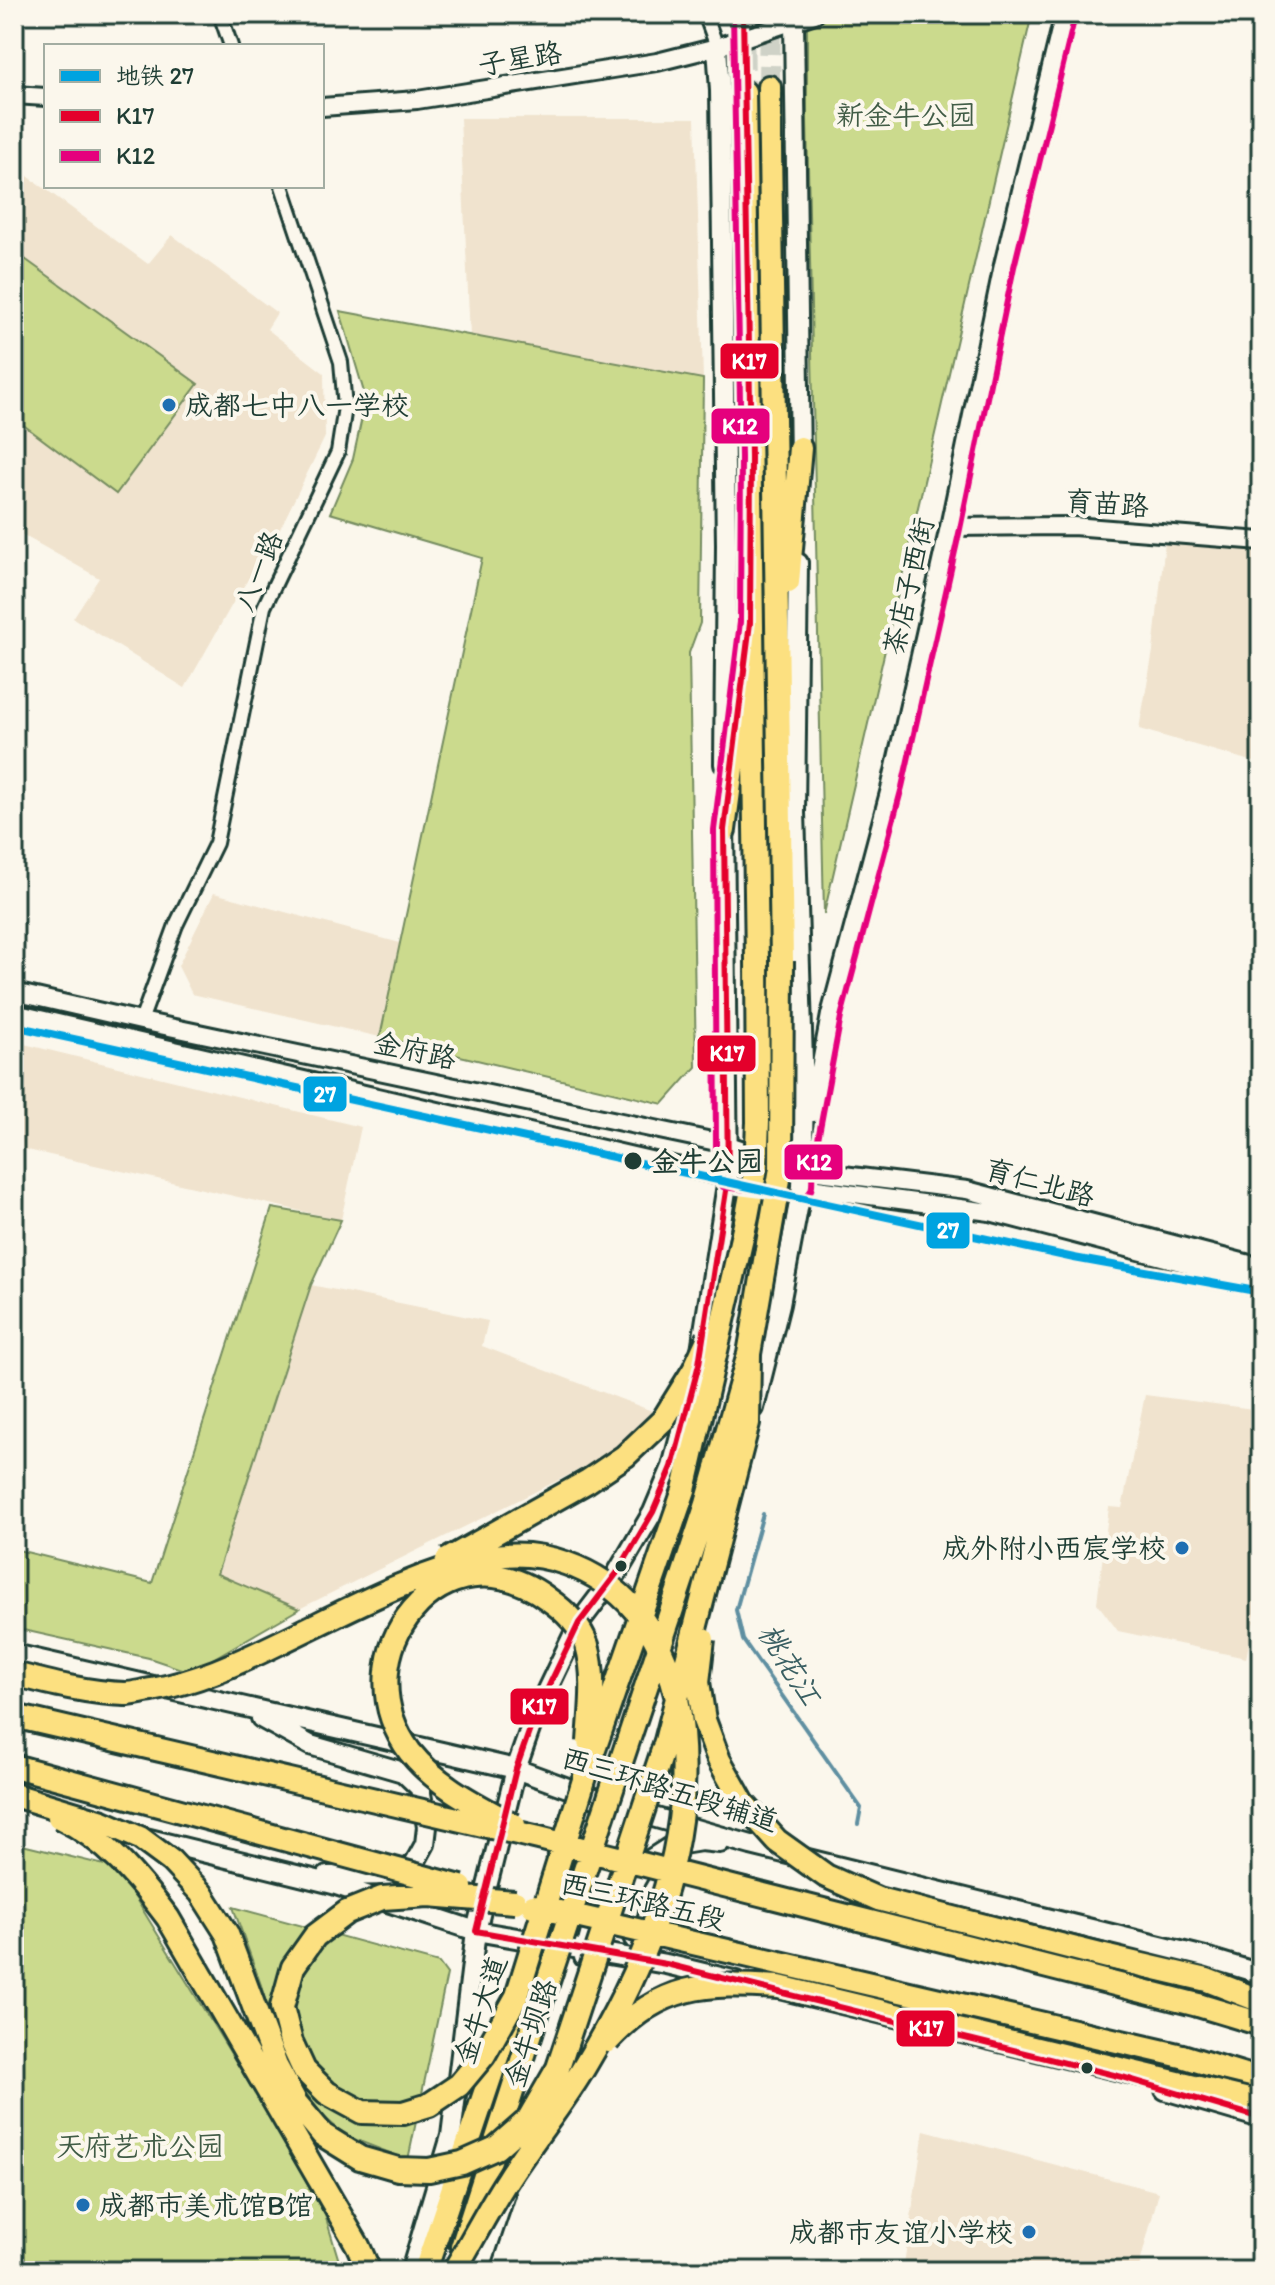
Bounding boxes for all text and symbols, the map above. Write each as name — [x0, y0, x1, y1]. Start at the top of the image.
street label: 子星路 — [476, 35, 564, 81]
legend — [44, 44, 324, 188]
text: 地铁 27 — [116, 61, 194, 90]
park label: 新金牛公园 — [836, 98, 976, 132]
text: K17 — [116, 101, 154, 130]
text: K12 — [116, 141, 155, 170]
line badge: K17 — [719, 342, 780, 380]
text: K17 — [731, 348, 767, 375]
place label: 成都七中八一学校 — [185, 388, 409, 422]
marker: 成都七中八一学校 — [160, 396, 178, 414]
line badge: K12 — [710, 407, 771, 445]
text: K12 — [722, 413, 758, 440]
street label: 育苗路 — [1064, 483, 1150, 523]
street label: 茶店子西街 — [876, 514, 940, 658]
street label: 八一路 — [227, 526, 289, 616]
street label: 金府路 — [370, 1025, 460, 1075]
line badge: K17 — [696, 1034, 757, 1073]
text: K17 — [709, 1040, 745, 1067]
line badge: 27 — [302, 1075, 348, 1113]
text: 27 — [314, 1081, 336, 1108]
line badge: K12 — [783, 1143, 844, 1181]
place label: 金牛公园 — [651, 1144, 763, 1178]
text: K12 — [796, 1149, 832, 1176]
marker: 金牛公园 — [622, 1150, 644, 1172]
street label: 育仁北路 — [982, 1151, 1098, 1213]
line badge: 27 — [925, 1211, 971, 1250]
text: 27 — [937, 1217, 959, 1244]
place label: 成外附小西宸学校 — [942, 1531, 1166, 1565]
marker: 成外附小西宸学校 — [1173, 1539, 1191, 1557]
unlabelled marker — [613, 1558, 629, 1574]
water label: 桃花江 — [750, 1616, 831, 1714]
line badge: K17 — [509, 1687, 570, 1726]
text: K17 — [521, 1693, 557, 1720]
street label: 西三环路五段辅道 — [558, 1740, 782, 1838]
street label: 西三环路五段 — [557, 1866, 729, 1936]
street label: 金牛大道 — [447, 1951, 513, 2069]
street label: 金牛坝路 — [497, 1974, 563, 2092]
line badge: K17 — [895, 2009, 956, 2048]
text: K17 — [908, 2015, 944, 2042]
unlabelled marker — [1079, 2060, 1095, 2076]
park label: 天府艺术公园 — [56, 2129, 224, 2163]
place label: 成都市美术馆B馆 — [99, 2188, 313, 2222]
marker: 成都市美术馆B馆 — [74, 2196, 92, 2214]
place label: 成都市友谊小学校 — [789, 2215, 1013, 2249]
marker: 成都市友谊小学校 — [1020, 2223, 1038, 2241]

